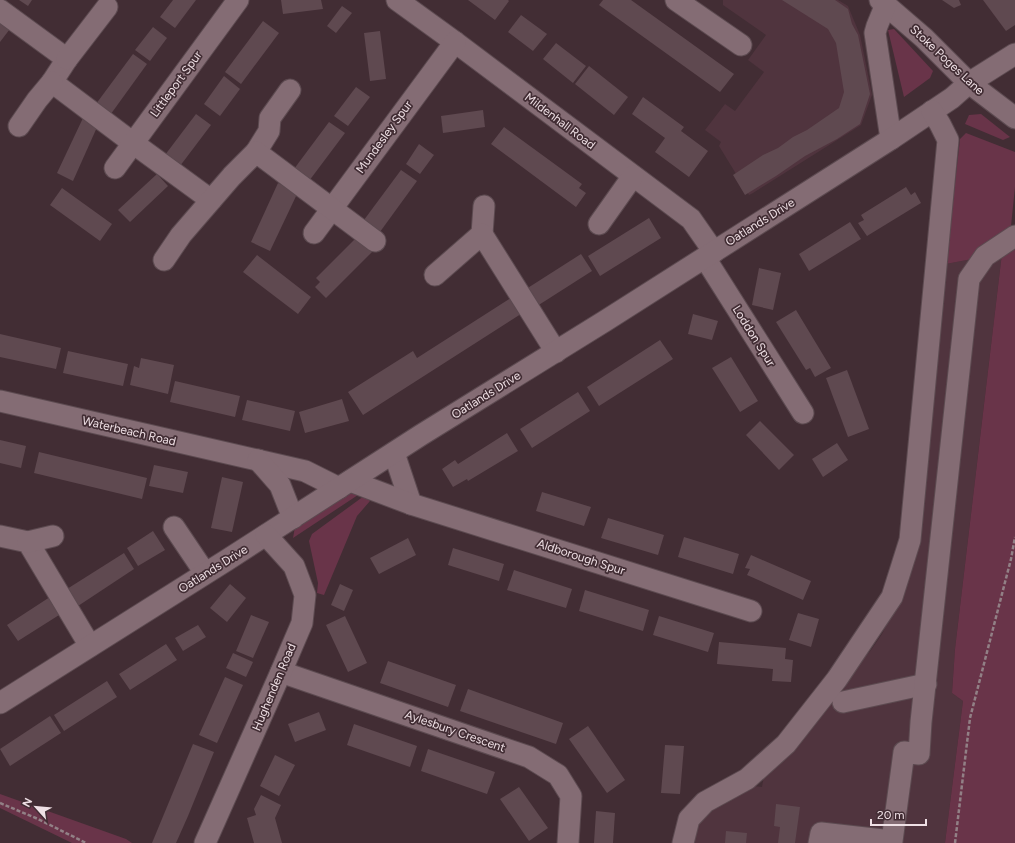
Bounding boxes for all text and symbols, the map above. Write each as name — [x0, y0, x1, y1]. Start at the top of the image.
street label: Stoke Poges Lane — [907, 22, 987, 98]
street label: Littleport Spur — [147, 48, 205, 120]
street label: Mildenhall Road — [522, 90, 598, 152]
street label: Mundesley Spur — [353, 98, 415, 176]
street label: Oatlands Drive — [723, 195, 797, 249]
street label: Loddon Spur — [730, 303, 778, 369]
street label: Oatlands Drive — [449, 368, 523, 422]
street label: Waterbeach Road — [81, 413, 177, 449]
street label: Aldborough Spur — [535, 536, 627, 578]
street label: Oatlands Drive — [176, 542, 250, 596]
street label: Hughenden Road — [249, 641, 299, 733]
street label: Aylesbury Crescent — [403, 707, 507, 755]
north arrow — [16, 787, 56, 827]
text: N — [20, 796, 35, 809]
scale bar — [871, 801, 926, 827]
text: 20 m — [877, 808, 905, 822]

